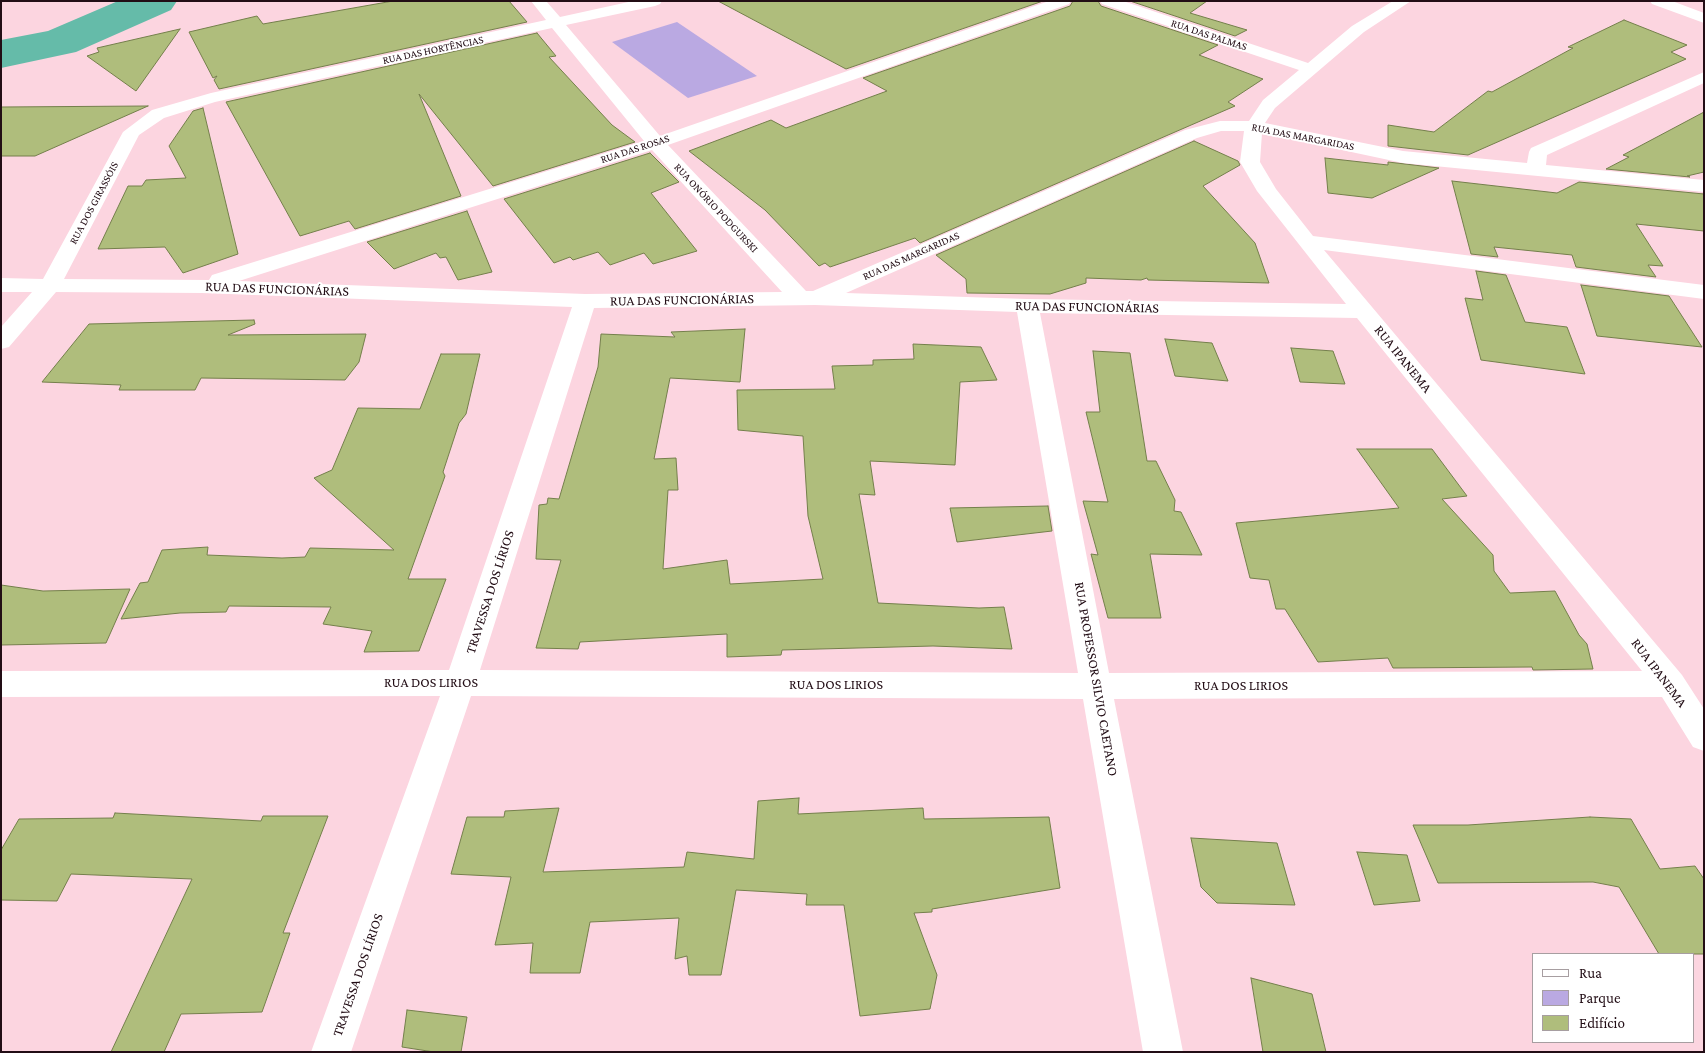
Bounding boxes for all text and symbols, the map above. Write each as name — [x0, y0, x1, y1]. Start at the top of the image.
street label: RUA DAS PALMAS — [1169, 16, 1249, 54]
street label: RUA DAS HORTÊNCIAS — [381, 33, 485, 67]
street label: RUA DAS MARGARIDAS — [1250, 121, 1356, 153]
street label: RUA DAS ROSAS — [599, 132, 671, 166]
street label: RUA DOS GIRASSÓIS — [67, 159, 121, 247]
street label: RUA ONÓRIO PODGURSKI — [671, 161, 761, 255]
street label: RUA DAS MARGARIDAS — [861, 229, 961, 283]
street label: RUA DAS FUNCIONÁRIAS — [205, 278, 349, 300]
street label: RUA DAS FUNCIONÁRIAS — [610, 290, 754, 310]
street label: RUA DAS FUNCIONÁRIAS — [1015, 297, 1159, 317]
street label: RUA IPANEMA — [1371, 322, 1435, 396]
street label: TRAVESSA DOS LÍRIOS — [462, 528, 518, 656]
street label: RUA PROFESSOR SILVIO CAETANO — [1071, 580, 1121, 778]
street label: RUA IPANEMA — [1628, 635, 1690, 711]
street label: RUA DOS LIRIOS — [384, 675, 478, 691]
street label: RUA DOS LIRIOS — [789, 677, 883, 693]
street label: RUA DOS LIRIOS — [1194, 678, 1288, 694]
street label: TRAVESSA DOS LÍRIOS — [329, 911, 387, 1039]
legend — [1532, 953, 1695, 1043]
text: Rua — [1579, 965, 1602, 981]
text: Parque — [1579, 990, 1620, 1006]
text: Edifício — [1579, 1015, 1625, 1031]

